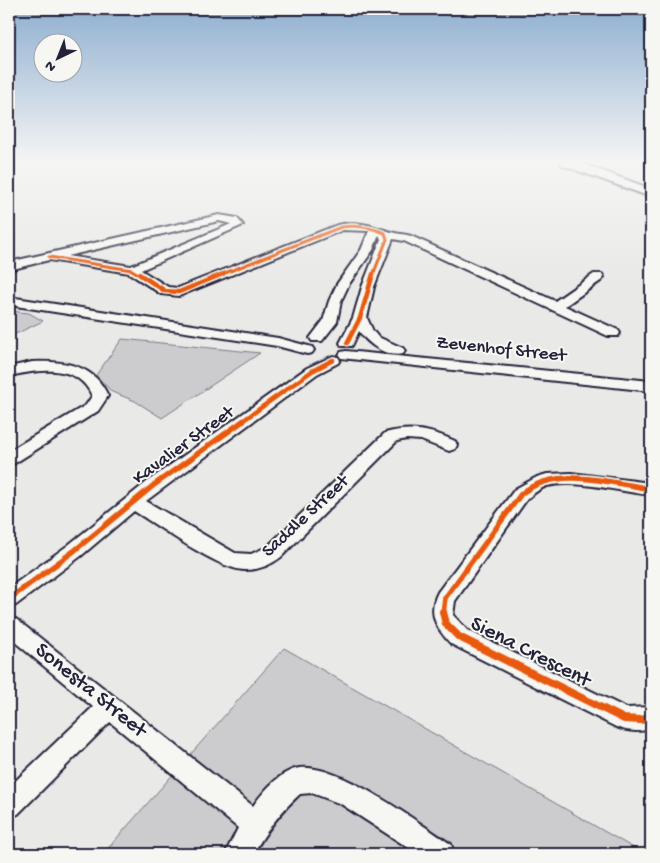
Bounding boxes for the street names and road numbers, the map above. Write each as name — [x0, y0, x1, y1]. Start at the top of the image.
street label: Zevenhof Street — [435, 332, 569, 368]
street label: Kavalier Street — [129, 400, 241, 491]
street label: Saddle Street — [258, 469, 356, 563]
street label: Siena Crescent — [465, 612, 596, 695]
street label: Sonesta Street — [29, 638, 153, 745]

